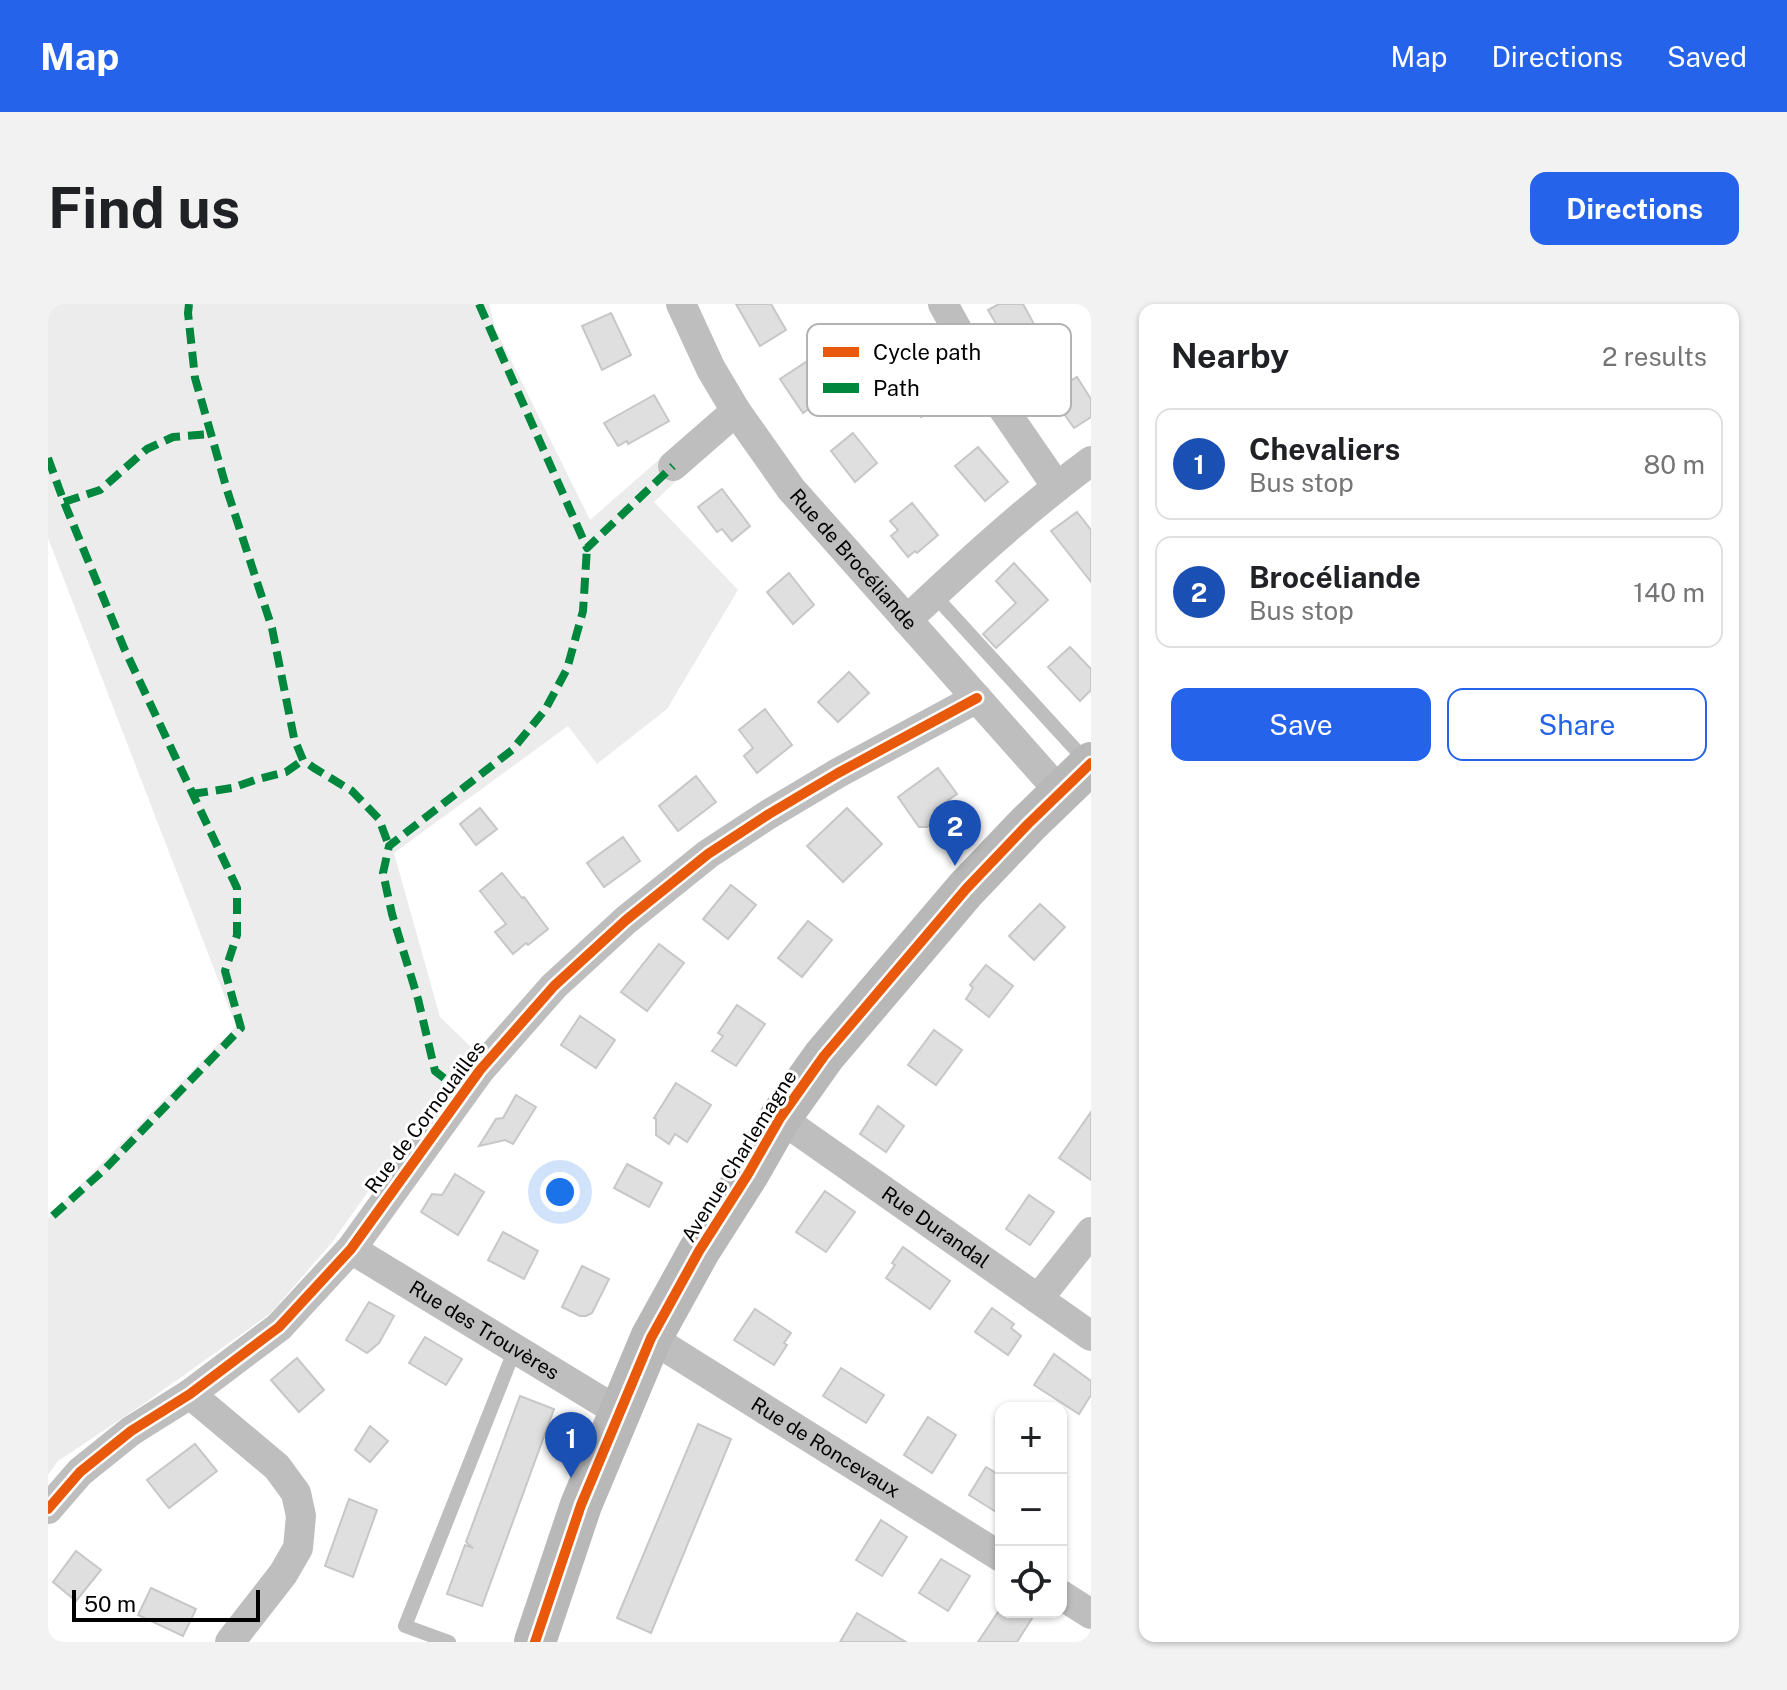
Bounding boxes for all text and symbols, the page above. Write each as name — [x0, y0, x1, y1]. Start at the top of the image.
text: Map — [40, 34, 119, 79]
text: Map — [1391, 40, 1447, 73]
text: Directions — [1491, 40, 1623, 73]
text: Saved — [1667, 40, 1747, 73]
button: Directions — [1530, 172, 1739, 245]
text: Find us — [48, 175, 240, 241]
legend — [807, 324, 1071, 416]
text: Nearby — [1171, 336, 1289, 376]
text: Cycle path — [873, 339, 981, 365]
text: 2 results — [1602, 341, 1707, 372]
text: Path — [873, 375, 920, 401]
text: Chevaliers — [1249, 431, 1400, 467]
text: 1 — [1193, 449, 1205, 480]
text: 80 m — [1644, 449, 1705, 480]
text: Bus stop — [1249, 467, 1354, 498]
street label: Rue de Brocéliande — [785, 484, 922, 635]
text: Brocéliande — [1249, 559, 1421, 595]
text: 2 — [1191, 577, 1207, 608]
text: 140 m — [1633, 577, 1705, 608]
text: Bus stop — [1249, 595, 1354, 626]
button: Save — [1171, 688, 1431, 761]
button: Share — [1447, 688, 1707, 761]
pin: 2 — [929, 800, 981, 866]
street label: Rue de Cornouailles — [360, 1036, 490, 1198]
street label: Avenue Charlemagne — [676, 1066, 802, 1246]
your location — [540, 1172, 580, 1212]
street label: Rue Durandal — [877, 1181, 994, 1273]
street label: Rue des Trouvères — [405, 1275, 564, 1385]
street label: Rue de Roncevaux — [747, 1392, 904, 1503]
map controls — [995, 1402, 1067, 1618]
button: + — [995, 1402, 1067, 1474]
pin: 1 — [545, 1412, 597, 1478]
button: − — [995, 1474, 1067, 1546]
button: locate — [995, 1546, 1067, 1618]
scale bar — [72, 1586, 260, 1622]
text: 50 m — [84, 1591, 136, 1617]

